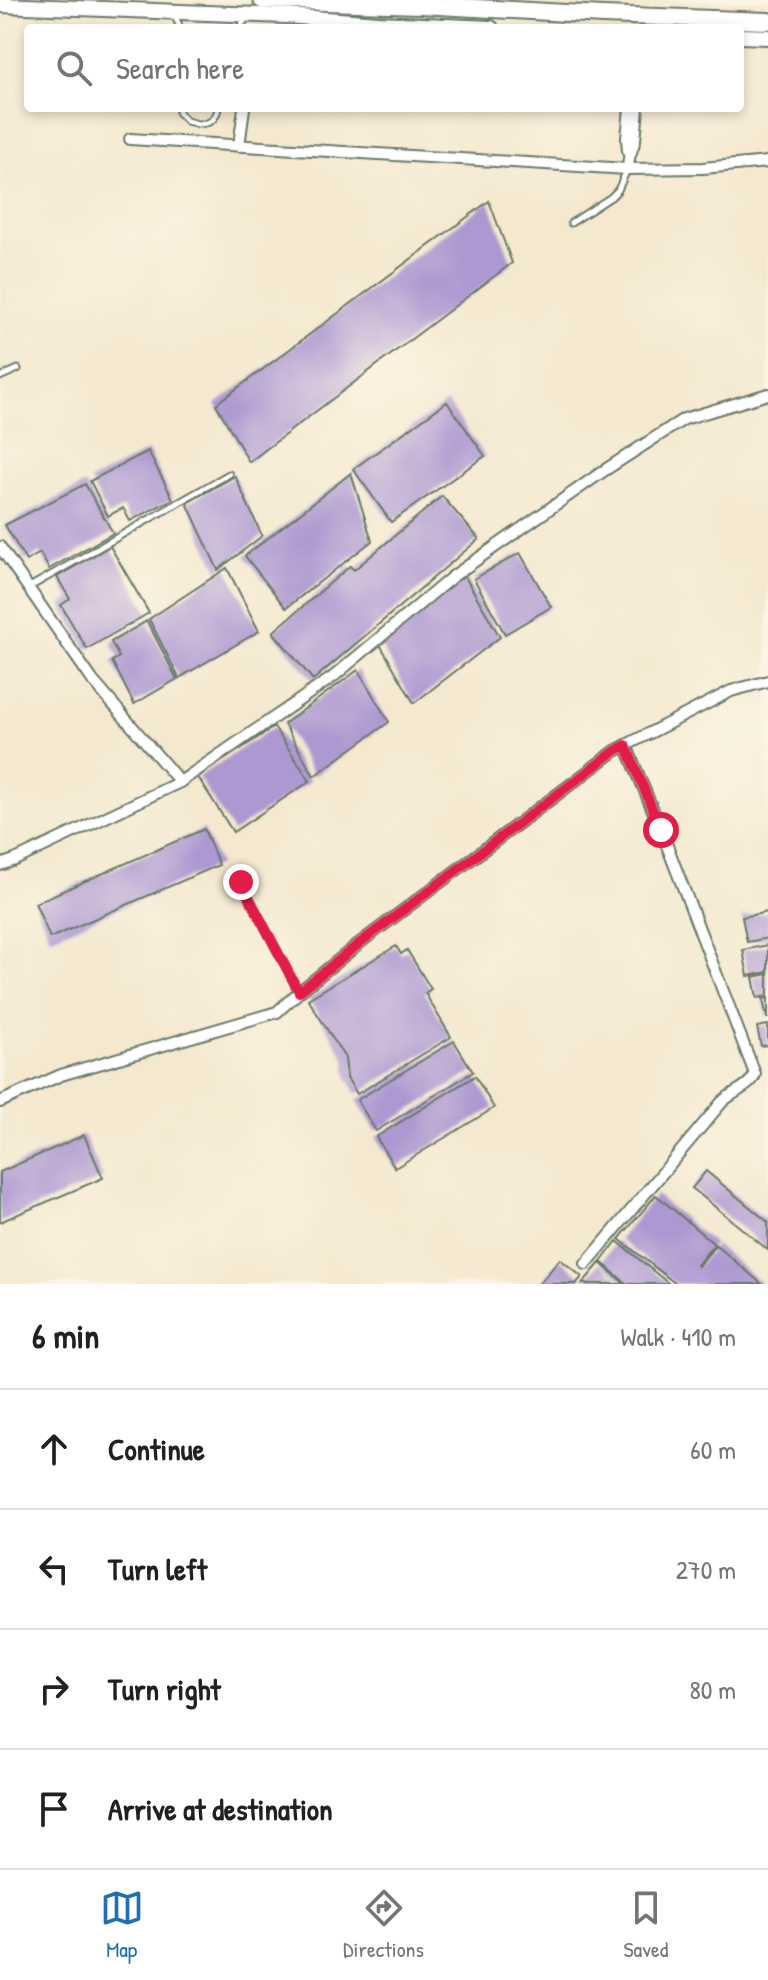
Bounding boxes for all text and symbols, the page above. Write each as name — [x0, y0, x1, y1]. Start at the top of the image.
search box — [24, 24, 744, 112]
icon: search — [52, 46, 96, 90]
text: Search here — [116, 48, 244, 88]
route start — [643, 812, 679, 848]
route end — [223, 864, 259, 900]
text: 6 min — [32, 1313, 100, 1359]
text: Walk · 410 m — [620, 1319, 736, 1354]
icon: ahead — [32, 1427, 76, 1471]
text: Continue — [108, 1429, 205, 1469]
text: 60 m — [690, 1432, 736, 1467]
icon: left — [32, 1547, 76, 1591]
text: Turn left — [108, 1549, 207, 1589]
text: 270 m — [676, 1552, 736, 1587]
icon: right — [32, 1667, 76, 1711]
text: Turn right — [108, 1669, 221, 1709]
text: 80 m — [689, 1672, 736, 1707]
icon: arrive — [32, 1787, 76, 1831]
text: Arrive at destination — [108, 1789, 333, 1829]
tab: Map — [100, 1886, 144, 1964]
tab: Directions — [343, 1886, 424, 1964]
tab: Saved — [623, 1886, 668, 1964]

